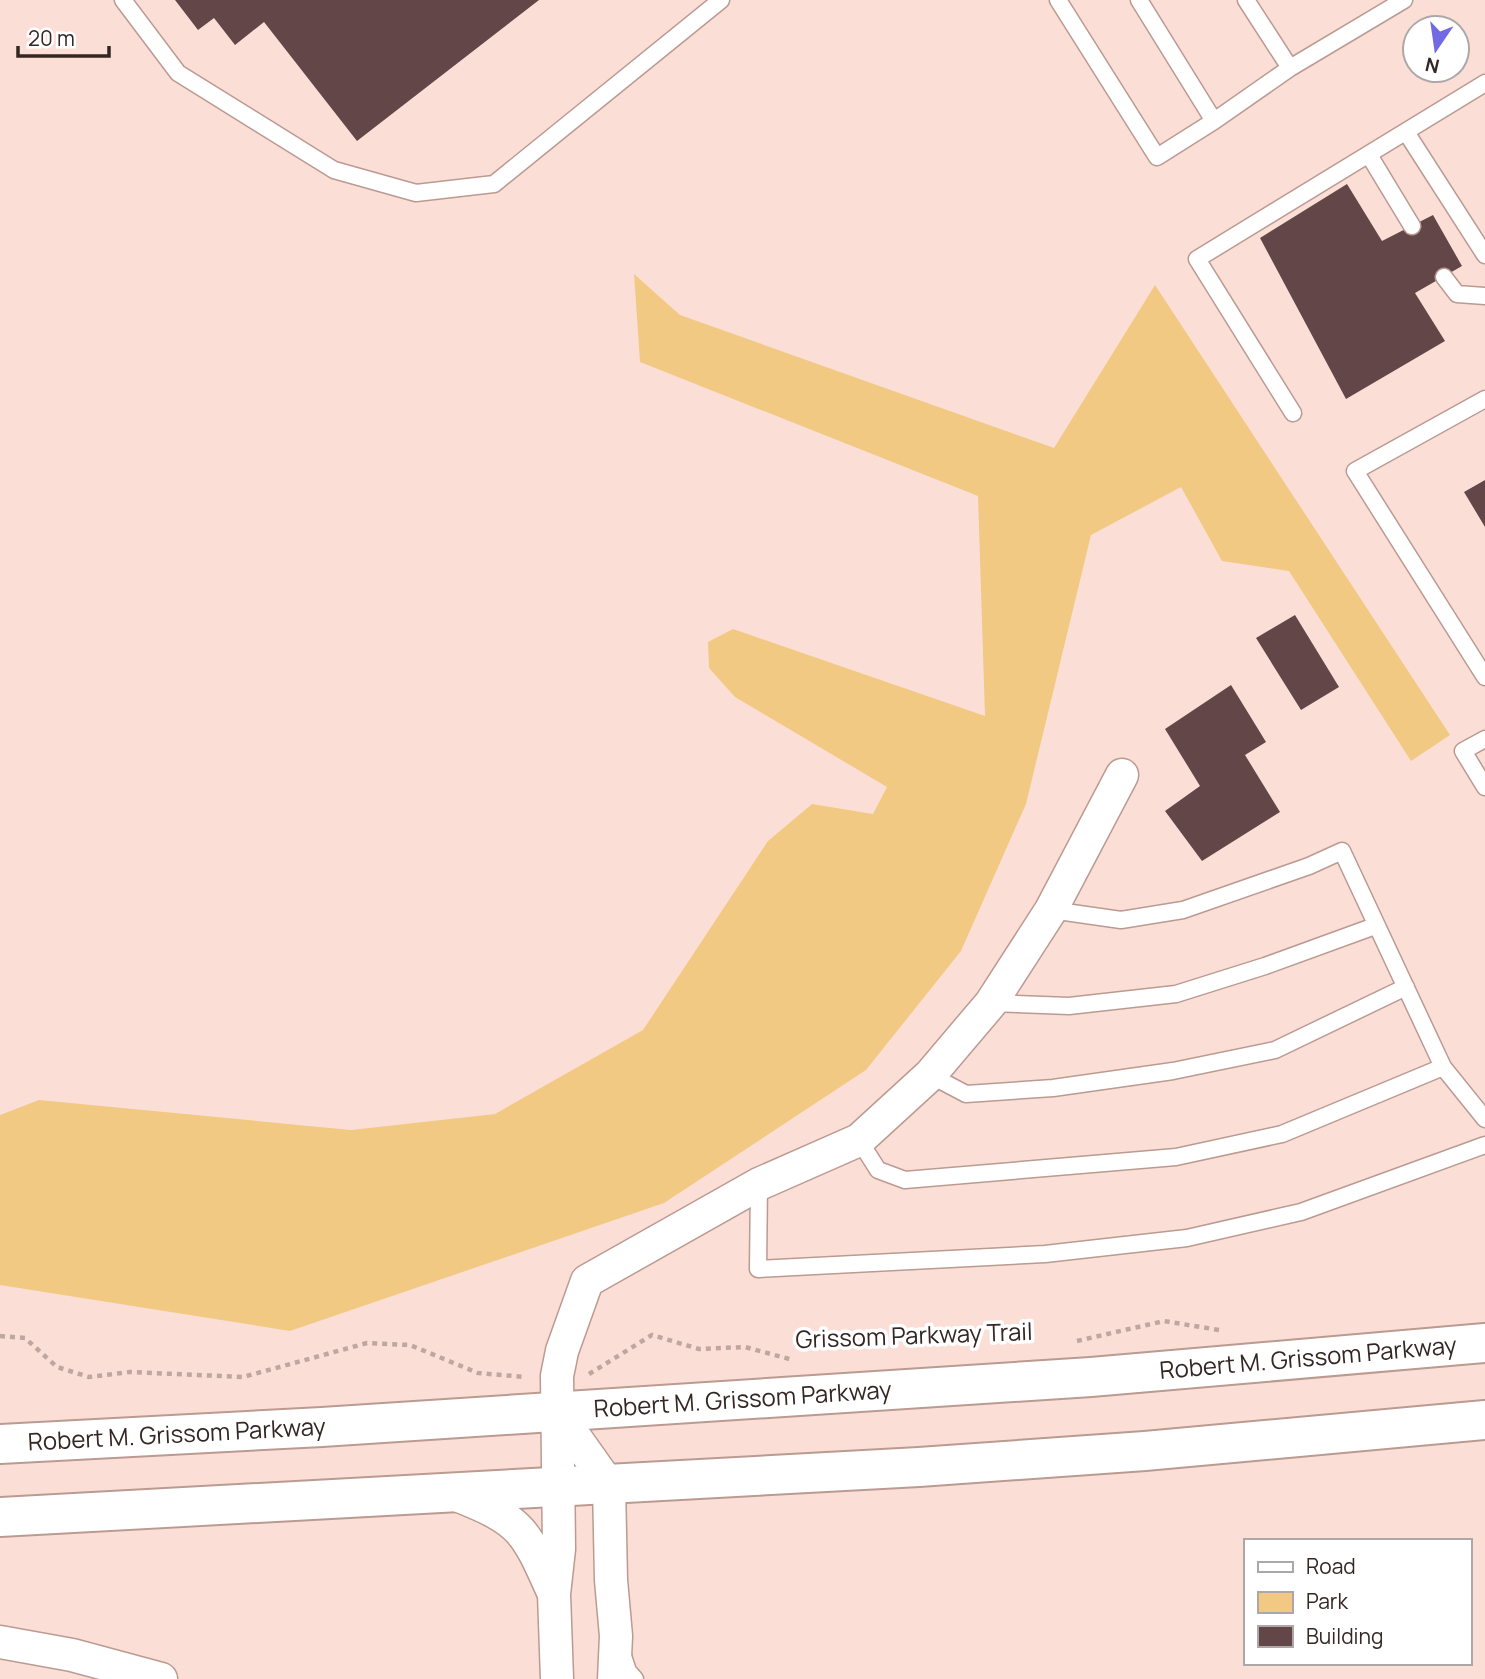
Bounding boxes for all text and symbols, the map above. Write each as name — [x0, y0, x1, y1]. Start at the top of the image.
scale bar — [18, 14, 108, 58]
north arrow — [1401, 14, 1471, 84]
text: 20 m — [28, 24, 75, 52]
text: N — [1423, 51, 1442, 80]
street label: Grissom Parkway Trail — [795, 1314, 1033, 1355]
street label: Robert M. Grissom Parkway — [1158, 1327, 1458, 1386]
street label: Robert M. Grissom Parkway — [593, 1372, 893, 1424]
street label: Robert M. Grissom Parkway — [27, 1409, 327, 1458]
legend — [1244, 1539, 1471, 1665]
text: Road — [1306, 1552, 1356, 1580]
text: Park — [1306, 1587, 1348, 1615]
text: Building — [1306, 1622, 1383, 1650]

